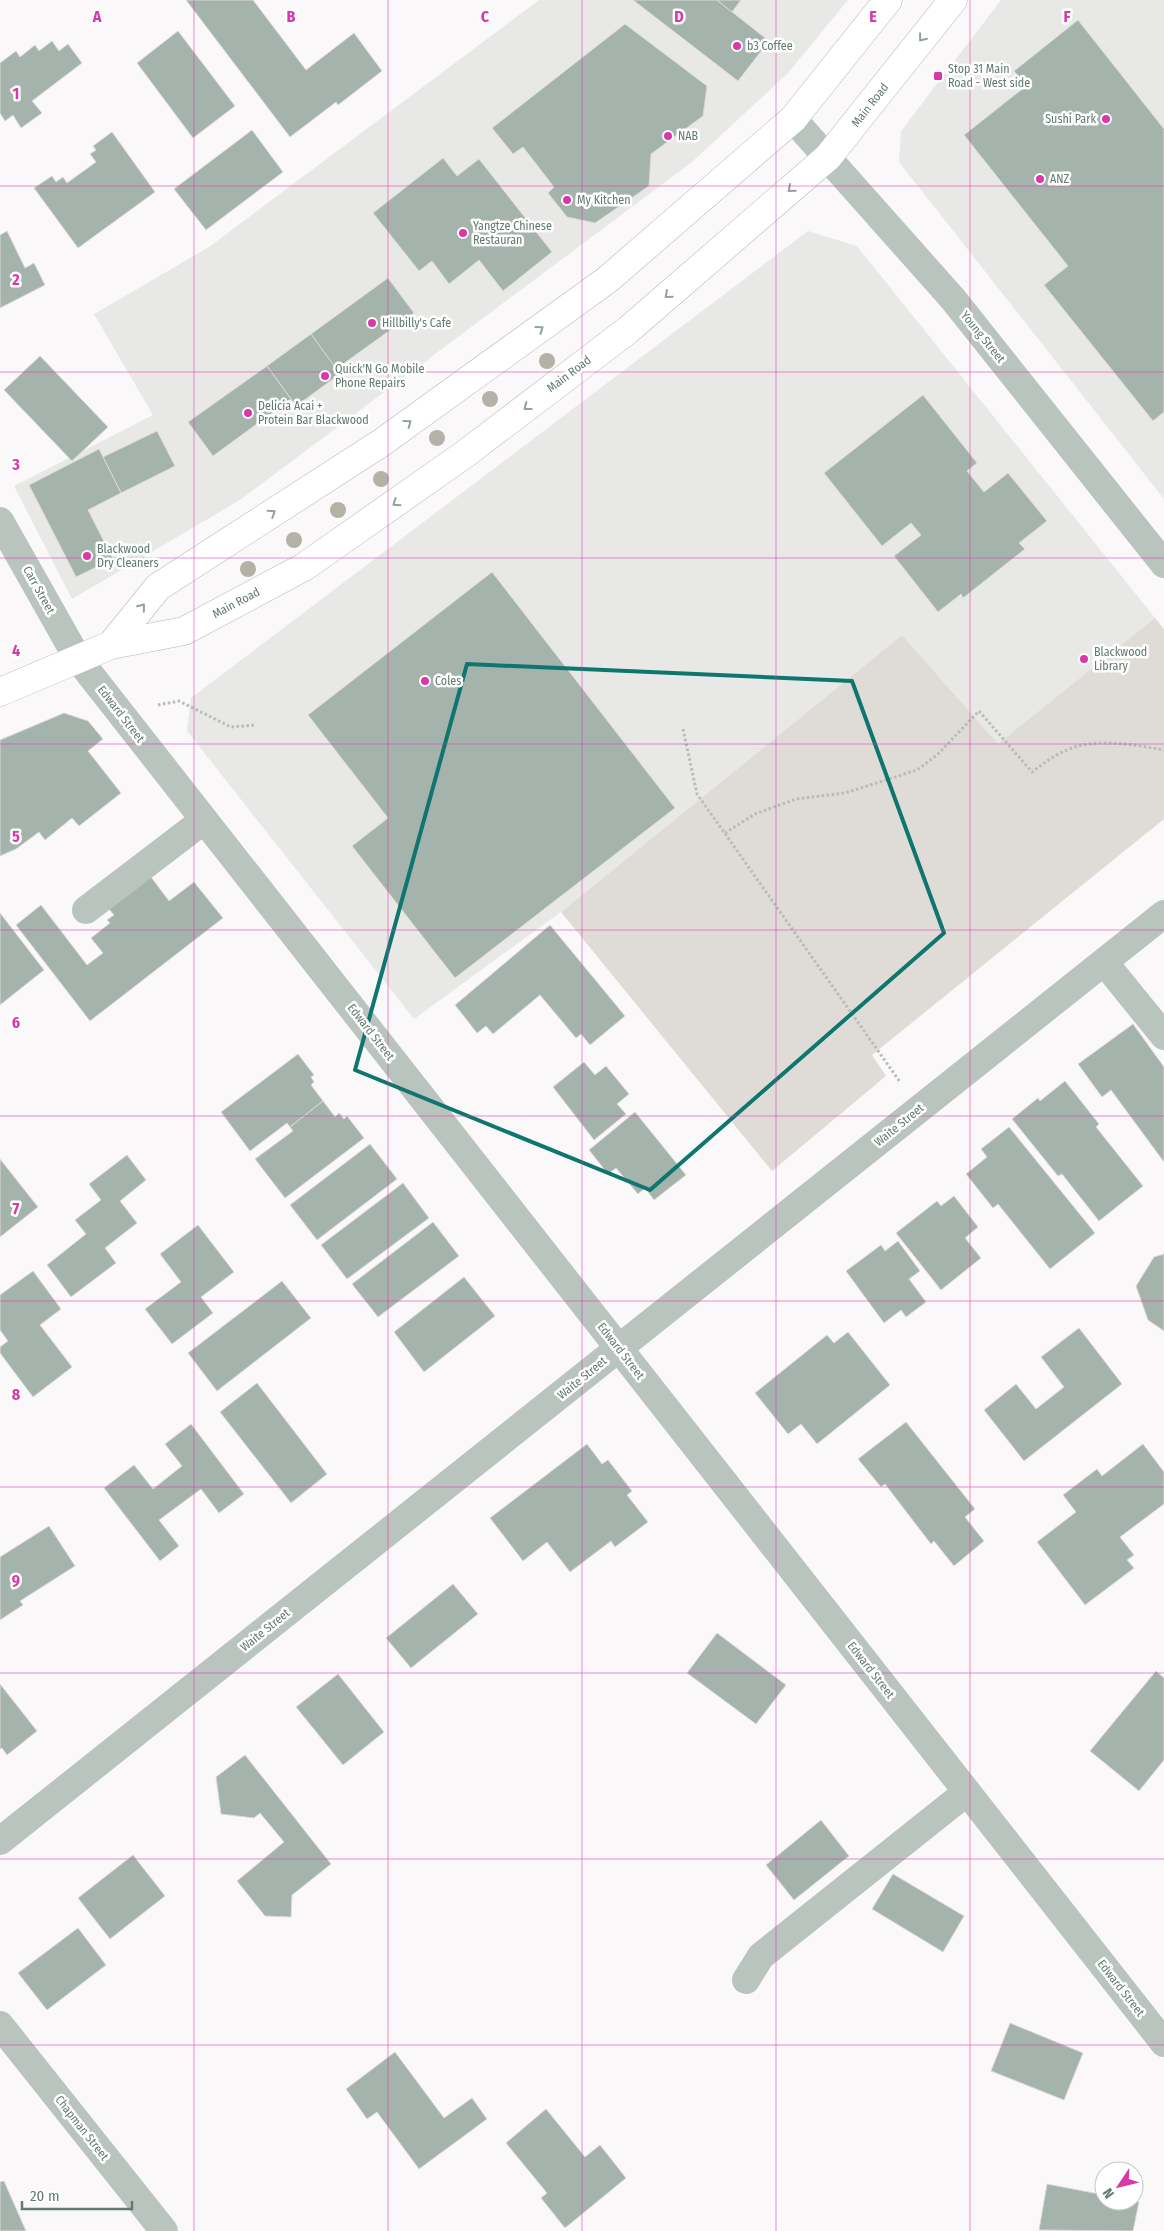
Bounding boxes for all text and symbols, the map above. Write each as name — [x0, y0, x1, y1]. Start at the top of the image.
text: A — [92, 7, 102, 26]
text: B — [287, 7, 296, 26]
text: C — [481, 7, 490, 26]
text: D — [674, 7, 684, 26]
text: E — [869, 7, 877, 26]
text: F — [1063, 7, 1071, 26]
one-way arrow — [920, 32, 928, 41]
place label: b3 Coffee — [747, 39, 793, 53]
marker: b3 Coffee — [731, 40, 743, 52]
place label: Stop 31 Main Road - West side — [948, 62, 1030, 90]
marker: Stop 31 Main Road - West side — [932, 70, 944, 82]
street label: Main Road — [849, 80, 891, 130]
text: 1 — [13, 84, 19, 103]
place label: Sushi Park — [1045, 112, 1096, 126]
marker: Sushi Park — [1100, 113, 1112, 125]
place label: NAB — [678, 129, 699, 143]
marker: NAB — [662, 130, 674, 142]
place label: ANZ — [1050, 172, 1070, 186]
marker: ANZ — [1034, 173, 1046, 185]
one-way arrow — [788, 184, 797, 192]
place label: My Kitchen — [577, 193, 631, 207]
marker: My Kitchen — [561, 194, 573, 206]
place label: Yangtze Chinese Restauran — [473, 219, 552, 247]
marker: Yangtze Chinese Restauran — [457, 227, 469, 239]
text: 2 — [11, 270, 20, 289]
one-way arrow — [664, 290, 673, 299]
street label: Young Street — [958, 308, 1008, 366]
place label: Hillbilly's Cafe — [382, 316, 451, 330]
marker: Hillbilly's Cafe — [366, 317, 378, 329]
one-way arrow — [534, 326, 544, 335]
street label: Main Road — [544, 353, 594, 395]
place label: Quick'N Go Mobile Phone Repairs — [335, 362, 424, 390]
marker: Quick'N Go Mobile Phone Repairs — [319, 370, 331, 382]
place label: Delicia Acai + Protein Bar Blackwood — [258, 399, 369, 427]
one-way arrow — [523, 401, 533, 410]
marker: Delicia Acai + Protein Bar Blackwood — [242, 407, 254, 419]
one-way arrow — [402, 421, 411, 429]
text: 3 — [11, 455, 20, 474]
one-way arrow — [392, 497, 401, 506]
one-way arrow — [267, 510, 276, 519]
place label: Blackwood Dry Cleaners — [97, 542, 159, 570]
marker: Blackwood Dry Cleaners — [81, 550, 93, 562]
street label: Carr Street — [20, 564, 58, 616]
street label: Main Road — [210, 585, 262, 621]
one-way arrow — [136, 604, 145, 613]
text: 4 — [12, 641, 20, 660]
place label: Blackwood Library — [1094, 645, 1147, 673]
marker: Blackwood Library — [1078, 653, 1090, 665]
place label: Coles — [435, 674, 461, 688]
marker: Coles — [419, 675, 431, 687]
street label: Edward Street — [95, 683, 147, 745]
text: 5 — [12, 827, 20, 846]
street label: Edward Street — [345, 1001, 397, 1063]
text: 6 — [12, 1013, 20, 1032]
street label: Waite Street — [871, 1101, 927, 1149]
text: 7 — [13, 1199, 20, 1218]
street label: Edward Street — [595, 1320, 647, 1382]
street label: Waite Street — [554, 1354, 610, 1402]
text: 8 — [12, 1385, 21, 1404]
text: 9 — [12, 1571, 20, 1590]
street label: Waite Street — [237, 1606, 293, 1654]
street label: Edward Street — [845, 1639, 897, 1701]
street label: Edward Street — [1095, 1957, 1147, 2019]
street label: Chapman Street — [52, 2093, 112, 2163]
north arrow — [1094, 2161, 1144, 2211]
scale bar — [22, 2178, 132, 2210]
text: N — [1099, 2185, 1118, 2201]
text: 20 m — [30, 2187, 60, 2205]

